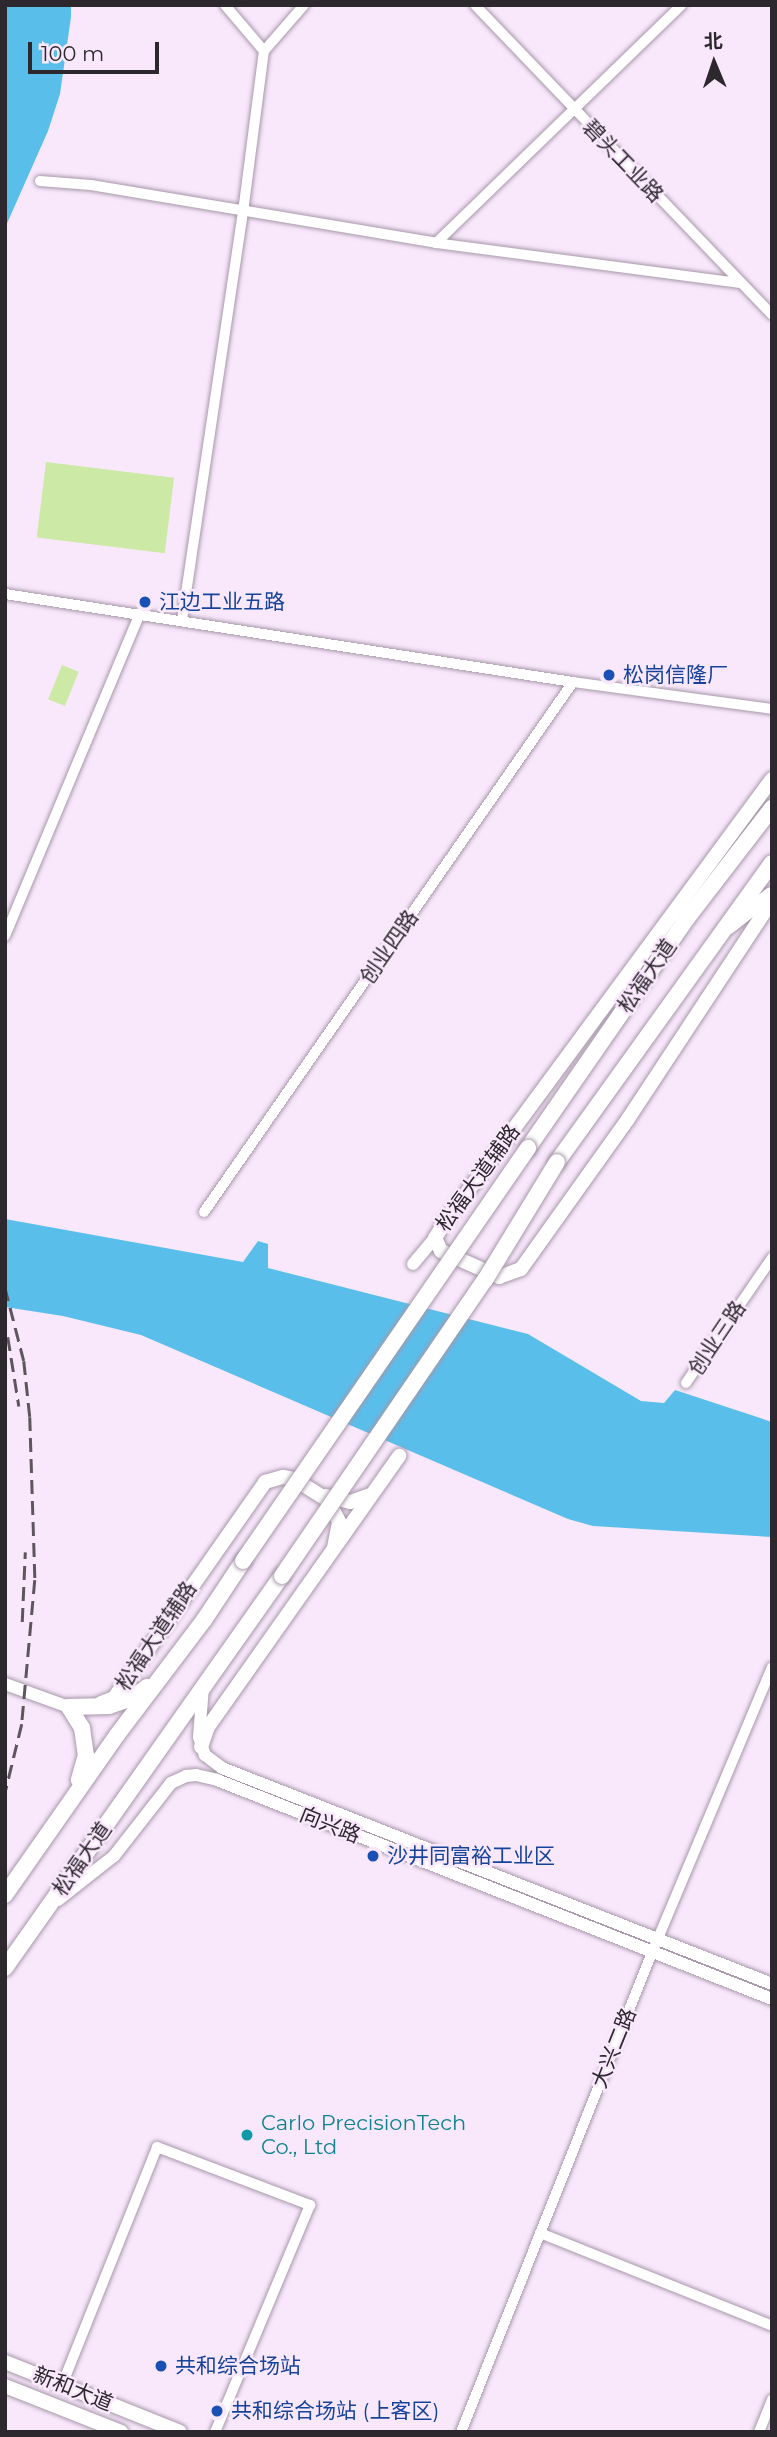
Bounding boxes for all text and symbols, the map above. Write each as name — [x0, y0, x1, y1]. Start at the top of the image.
scale bar — [32, 28, 163, 72]
north arrow — [679, 28, 749, 98]
text: 北 — [703, 30, 723, 53]
text: 100 m — [41, 41, 104, 66]
street label: 碧头工业路 — [577, 114, 669, 208]
place label: 江边工业五路 — [159, 589, 285, 615]
marker: 江边工业五路 — [137, 594, 153, 610]
place label: 松岗信隆厂 — [623, 662, 728, 688]
marker: 松岗信隆厂 — [601, 667, 617, 683]
street label: 创业四路 — [355, 905, 423, 989]
street label: 松福大道 — [613, 934, 681, 1018]
street label: 松福大道辅路 — [431, 1120, 525, 1236]
street label: 创业三路 — [683, 1296, 751, 1380]
street label: 松福大道辅路 — [110, 1577, 202, 1695]
street label: 向兴路 — [296, 1802, 364, 1848]
street label: 松福大道 — [48, 1817, 116, 1901]
place label: 沙井同富裕工业区 — [387, 1843, 555, 1869]
marker: 沙井同富裕工业区 — [365, 1848, 381, 1864]
street label: 大兴二路 — [587, 2004, 641, 2092]
place label: Carlo PrecisionTech Co., Ltd — [261, 2110, 466, 2160]
marker: Carlo PrecisionTech Co., Ltd — [239, 2127, 255, 2143]
place label: 共和综合场站 — [175, 2353, 301, 2379]
marker: 共和综合场站 — [153, 2358, 169, 2374]
street label: 新和大道 — [29, 2362, 117, 2416]
place label: 共和综合场站 (上客区) — [231, 2398, 439, 2424]
marker: 共和综合场站 (上客区) — [209, 2403, 225, 2419]

